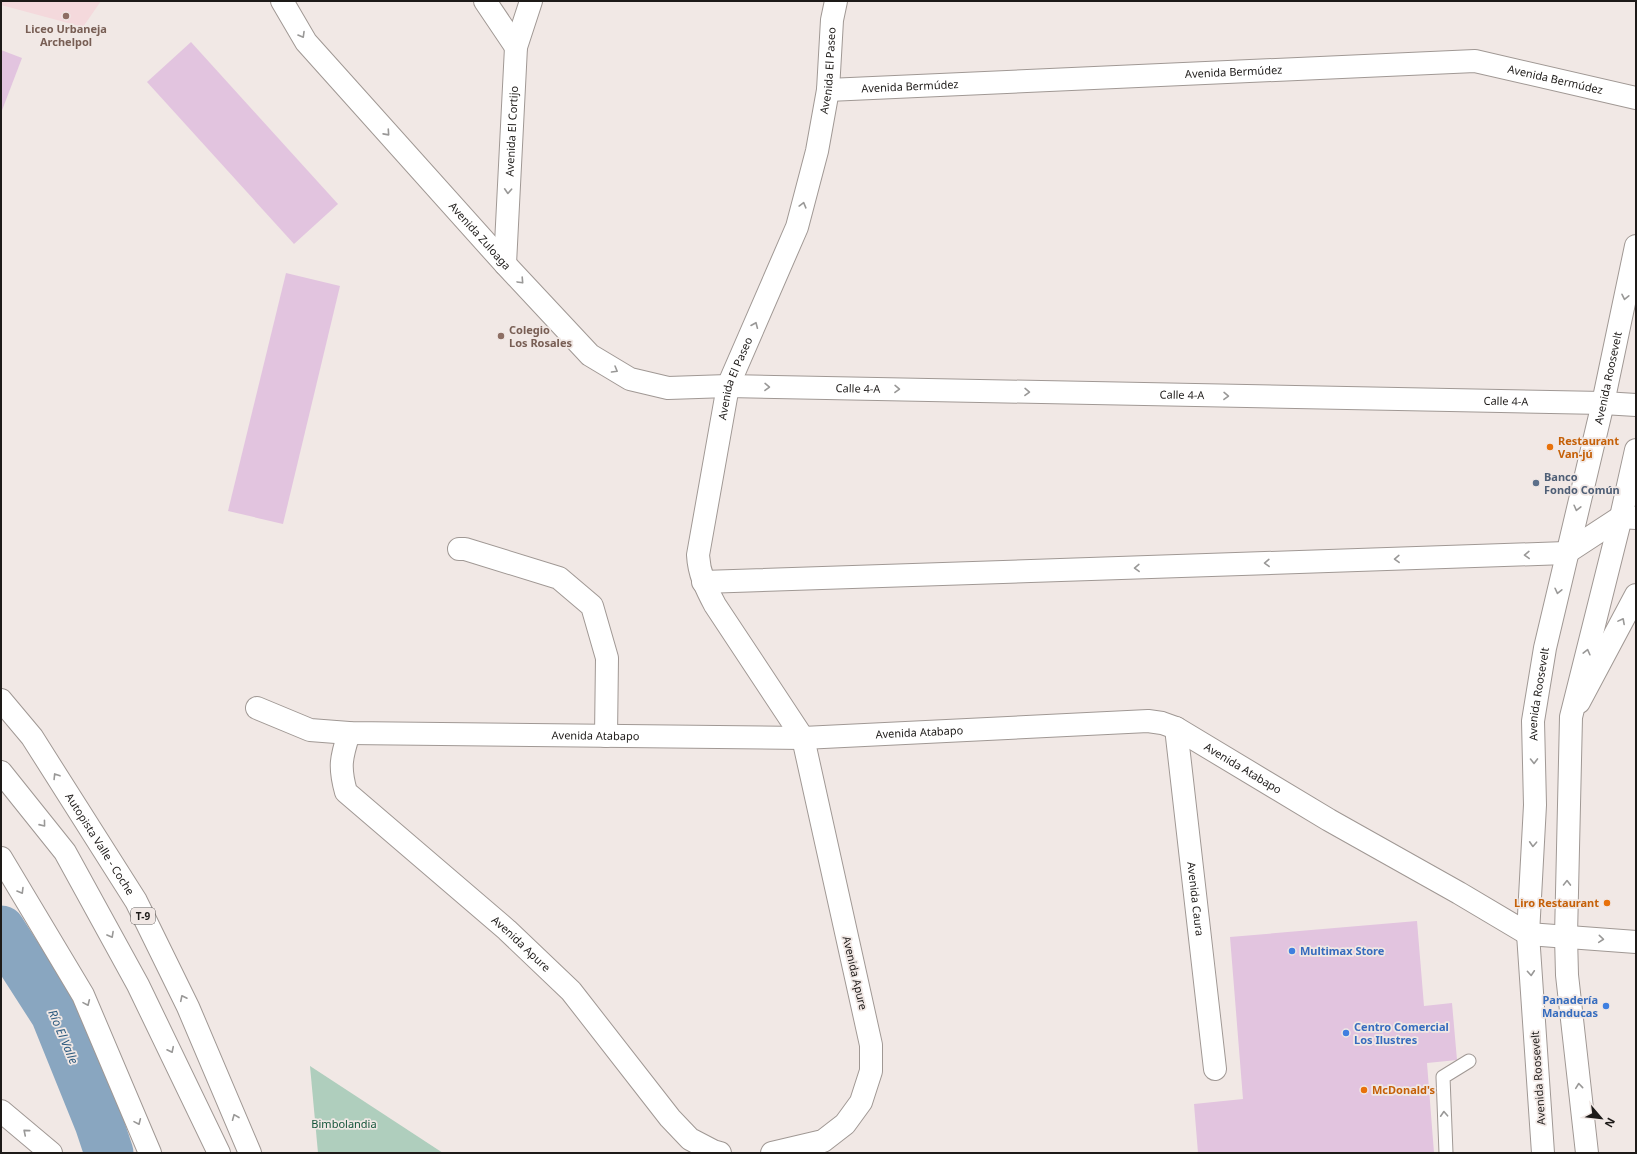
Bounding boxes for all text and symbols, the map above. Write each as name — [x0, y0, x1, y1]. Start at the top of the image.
marker: Liceo Urbaneja Archelpol — [61, 11, 71, 21]
place label: Liceo Urbaneja Archelpol — [25, 21, 107, 49]
street label: Avenida El Paseo — [816, 26, 839, 115]
one-way arrow — [297, 31, 304, 38]
street label: Avenida Bermúdez — [1506, 61, 1605, 97]
street label: Avenida Bermúdez — [1185, 62, 1283, 81]
street label: Avenida Bermúdez — [861, 76, 959, 96]
street label: Avenida El Cortijo — [501, 85, 521, 177]
one-way arrow — [382, 128, 389, 135]
one-way arrow — [504, 188, 513, 194]
street label: Avenida Zuloaga — [446, 199, 515, 273]
one-way arrow — [798, 201, 807, 208]
one-way arrow — [516, 276, 524, 284]
one-way arrow — [1621, 294, 1630, 301]
place label: Colegio Los Rosales — [509, 322, 572, 350]
one-way arrow — [751, 322, 759, 329]
street label: Avenida Roosevelt — [1590, 330, 1625, 426]
marker: Colegio Los Rosales — [496, 331, 506, 341]
street label: Avenida El Paseo — [714, 334, 756, 421]
one-way arrow — [611, 365, 618, 372]
street label: Calle 4-A — [836, 380, 882, 396]
one-way arrow — [764, 383, 770, 391]
one-way arrow — [894, 385, 900, 394]
street label: Calle 4-A — [1159, 386, 1206, 402]
one-way arrow — [1024, 388, 1030, 396]
one-way arrow — [1223, 391, 1229, 400]
street label: Calle 4-A — [1483, 393, 1529, 409]
place label: Restaurant Van-jú — [1558, 433, 1619, 461]
marker: Restaurant Van-jú — [1545, 442, 1555, 452]
place label: Banco Fondo Común — [1544, 469, 1620, 497]
marker: Banco Fondo Común — [1531, 478, 1541, 488]
one-way arrow — [1573, 505, 1582, 512]
one-way arrow — [1524, 550, 1530, 559]
one-way arrow — [1394, 555, 1400, 563]
one-way arrow — [1264, 559, 1270, 567]
one-way arrow — [1134, 563, 1140, 572]
one-way arrow — [1554, 588, 1563, 595]
one-way arrow — [1617, 618, 1625, 625]
street label: Avenida Roosevelt — [1525, 646, 1552, 741]
one-way arrow — [1582, 649, 1591, 656]
street label: Avenida Atabapo — [875, 722, 964, 741]
street label: Avenida Atabapo — [551, 727, 640, 743]
street label: Avenida Atabapo — [1202, 739, 1285, 797]
one-way arrow — [1530, 758, 1538, 764]
one-way arrow — [54, 773, 61, 780]
street label: Autopista Valle - Coche — [62, 790, 138, 898]
one-way arrow — [39, 820, 46, 827]
one-way arrow — [1528, 841, 1537, 847]
street label: Avenida Caura — [1184, 861, 1208, 937]
one-way arrow — [1563, 880, 1571, 886]
one-way arrow — [16, 887, 24, 894]
place label: Liro Restaurant — [1514, 895, 1599, 910]
marker: Liro Restaurant — [1602, 898, 1612, 908]
road number: T-9 — [131, 908, 155, 924]
street label: Avenida Apure — [489, 912, 554, 975]
one-way arrow — [106, 931, 114, 938]
street label: Avenida Apure — [840, 934, 871, 1011]
one-way arrow — [1598, 934, 1604, 943]
place label: Multimax Store — [1300, 943, 1385, 958]
marker: Multimax Store — [1287, 946, 1297, 956]
one-way arrow — [1526, 970, 1535, 976]
place label: Panadería Manducas — [1542, 992, 1598, 1020]
one-way arrow — [180, 994, 188, 1002]
one-way arrow — [82, 1000, 90, 1007]
marker: Panadería Manducas — [1601, 1001, 1611, 1011]
water label: Río El Valle — [44, 1007, 83, 1067]
place label: Centro Comercial Los Ilustres — [1354, 1019, 1449, 1047]
marker: Centro Comercial Los Ilustres — [1341, 1028, 1351, 1038]
street label: Avenida Roosevelt — [1527, 1030, 1548, 1126]
one-way arrow — [166, 1046, 174, 1053]
place label: McDonald's — [1372, 1082, 1436, 1097]
one-way arrow — [1575, 1083, 1584, 1090]
marker: McDonald's — [1359, 1085, 1369, 1095]
north arrow — [1581, 1098, 1621, 1138]
one-way arrow — [1440, 1111, 1449, 1117]
one-way arrow — [232, 1113, 240, 1120]
text: N — [1602, 1115, 1619, 1130]
park label: Bimbolandia — [311, 1116, 377, 1131]
one-way arrow — [134, 1119, 142, 1126]
one-way arrow — [23, 1129, 30, 1136]

